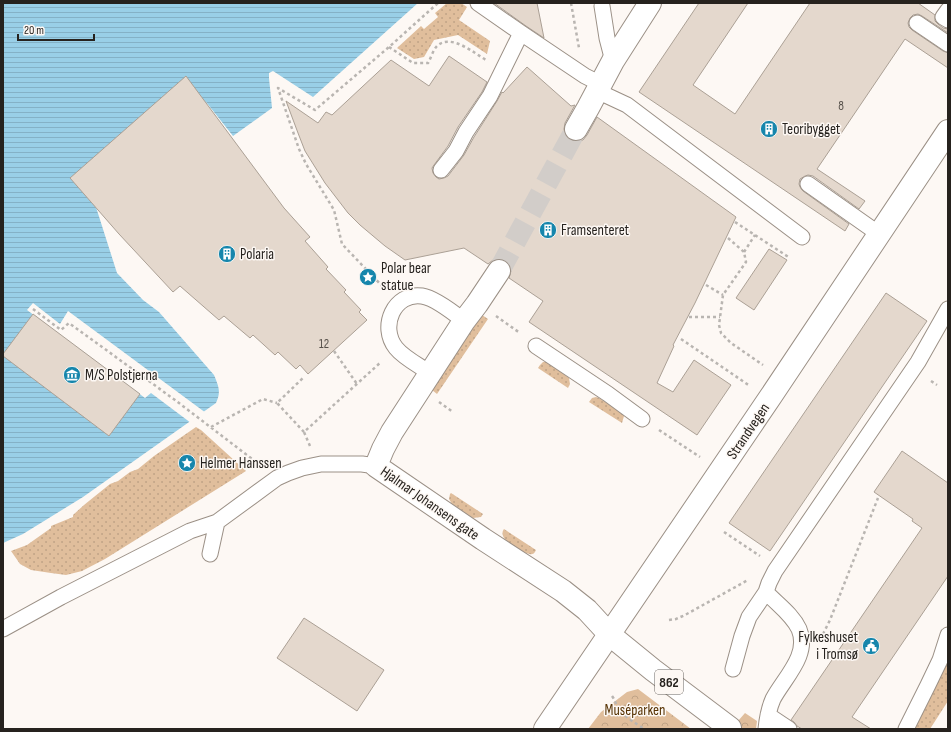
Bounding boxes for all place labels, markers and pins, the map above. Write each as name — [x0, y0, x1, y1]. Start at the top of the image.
building icon: Teoribygget — [759, 119, 779, 139]
place label: Teoribygget — [782, 120, 841, 139]
building icon: Framsenteret — [538, 220, 558, 240]
place label: Framsenteret — [561, 221, 630, 240]
building icon: Polaria — [217, 244, 237, 264]
place label: Polaria — [240, 245, 274, 264]
place label: Polar bear statue — [381, 259, 432, 295]
place icon: Polar bear statue — [358, 267, 378, 287]
museum icon: M/S Polstjerna — [62, 365, 82, 385]
place label: M/S Polstjerna — [85, 366, 158, 385]
place icon: Helmer Hanssen — [177, 453, 197, 473]
place label: Helmer Hanssen — [200, 454, 282, 473]
place label: Fylkeshuset i Tromsø — [798, 628, 859, 664]
public building icon: Fylkeshuset i Tromsø — [861, 636, 881, 656]

